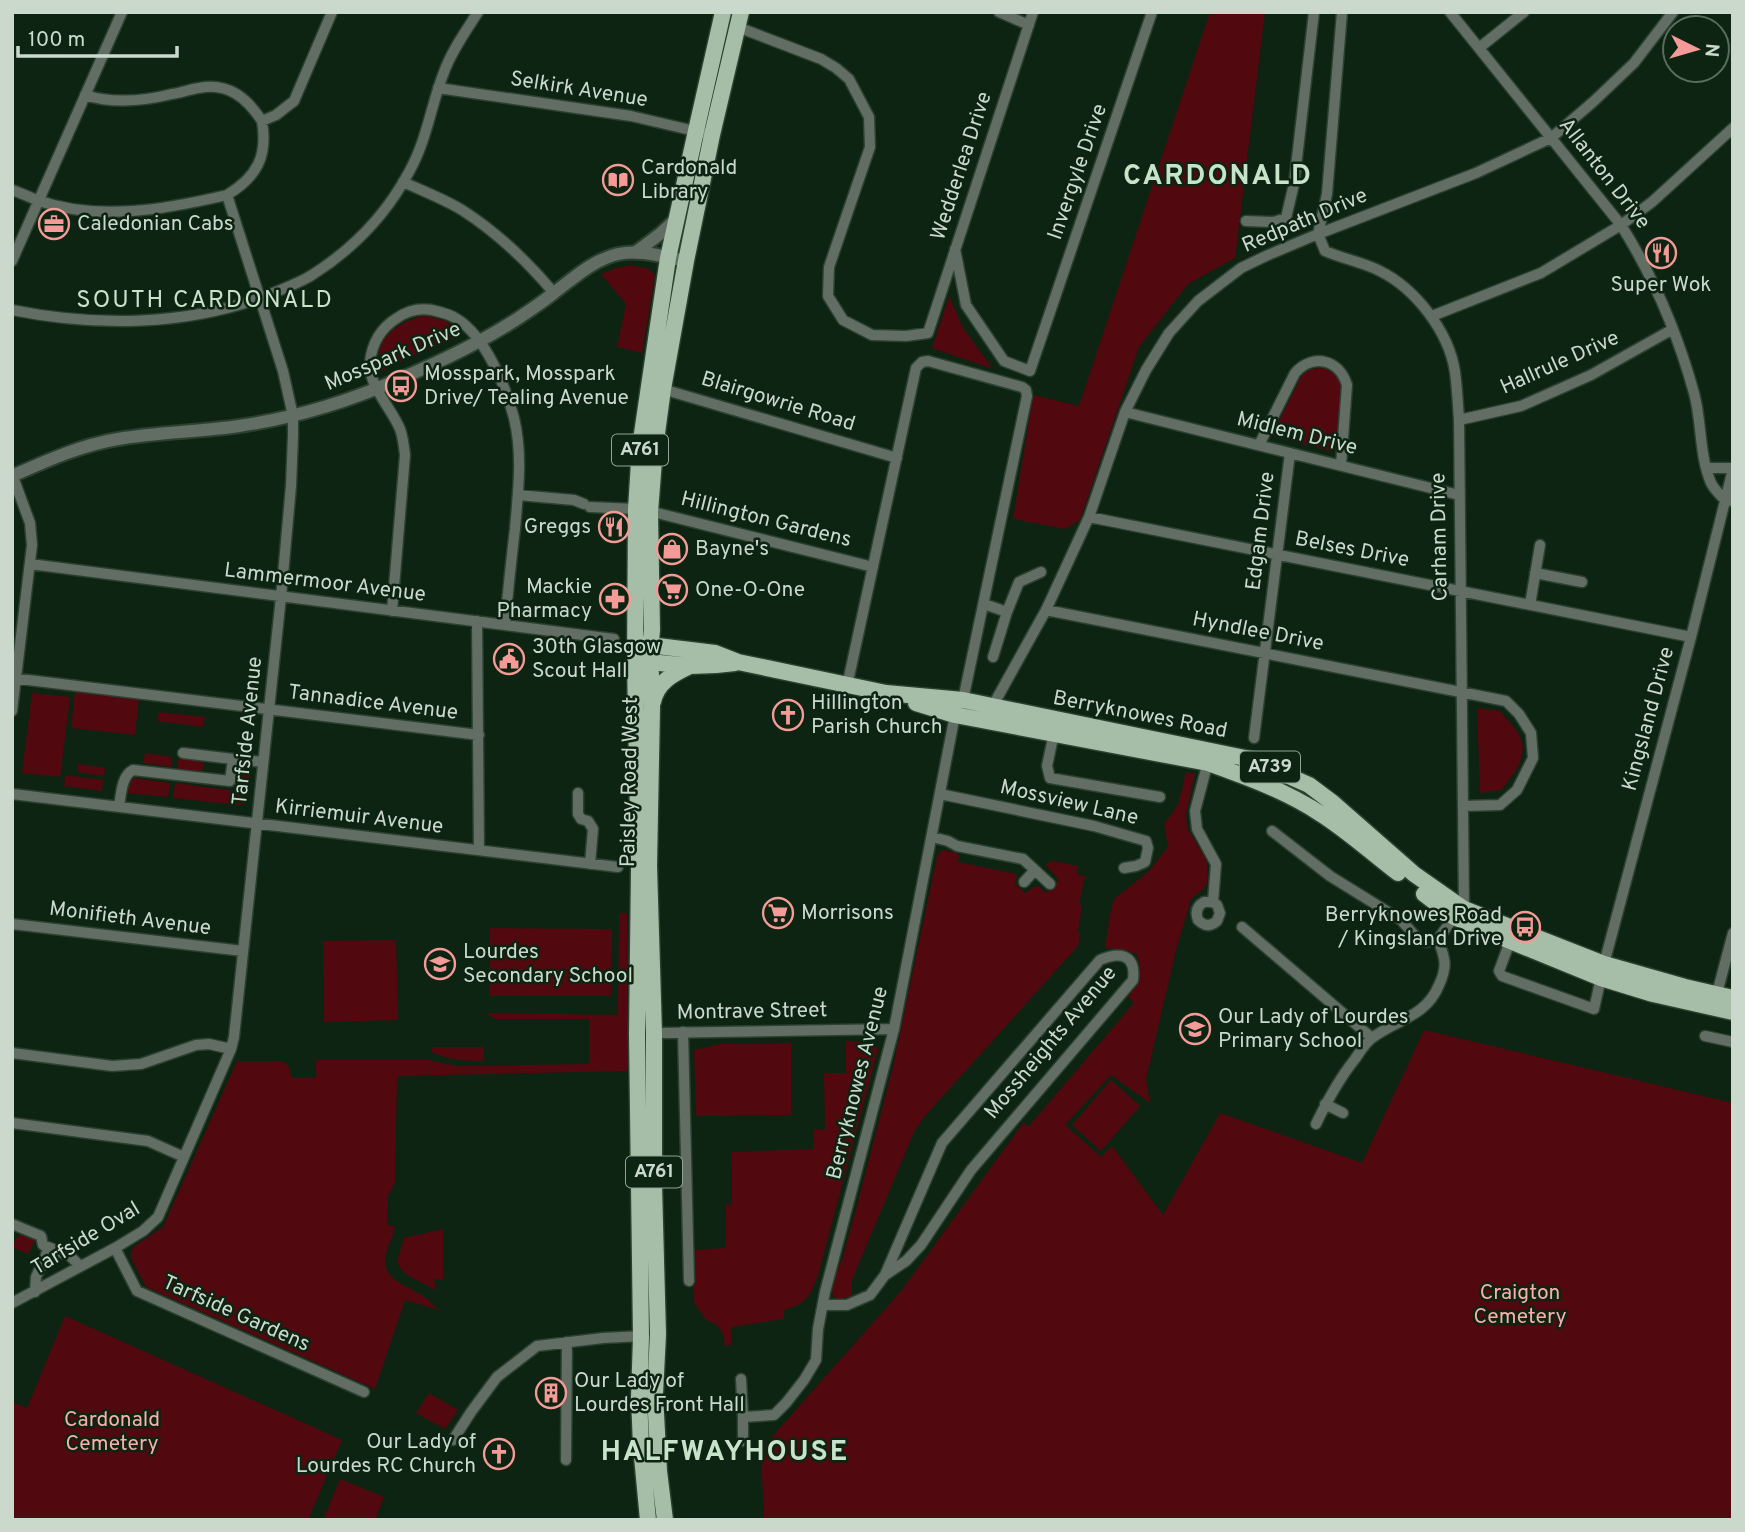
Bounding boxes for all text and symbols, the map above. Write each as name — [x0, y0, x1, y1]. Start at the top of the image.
scale bar — [18, 14, 177, 58]
north arrow — [1661, 14, 1731, 84]
text: 100 m — [28, 27, 85, 54]
text: N — [1698, 42, 1723, 58]
street label: Selkirk Avenue — [508, 66, 650, 114]
street label: Wedderlea Drive — [925, 88, 999, 244]
street label: Invergyle Drive — [1042, 100, 1114, 244]
street label: Allanton Drive — [1552, 113, 1656, 235]
place label: Cardonald Library — [641, 155, 737, 206]
district label: CARDONALD — [1123, 159, 1313, 195]
library icon: Cardonald Library — [601, 163, 635, 197]
street label: Redpath Drive — [1238, 182, 1372, 260]
office icon: Caledonian Cabs — [37, 207, 71, 241]
place label: Caledonian Cabs — [77, 211, 234, 238]
restaurant icon: Super Wok — [1644, 236, 1678, 270]
place label: Super Wok — [1610, 272, 1712, 299]
district label: SOUTH CARDONALD — [76, 286, 334, 316]
street label: Mosspark Drive — [321, 316, 465, 398]
street label: Hallrule Drive — [1496, 325, 1624, 401]
place label: Mosspark, Mosspark Drive/ Tealing Avenue — [424, 361, 629, 412]
street label: Blairgowrie Road — [698, 366, 858, 438]
bus stop icon: Mosspark, Mosspark Drive/ Tealing Avenue — [384, 369, 418, 403]
street label: Midlem Drive — [1234, 406, 1360, 462]
road number: A761 — [612, 435, 668, 466]
street label: Edgam Drive — [1240, 470, 1282, 592]
street label: Carham Drive — [1425, 472, 1455, 602]
street label: Hillington Gardens — [678, 486, 854, 554]
restaurant icon: Greggs — [597, 510, 631, 544]
place label: Greggs — [524, 514, 591, 541]
street label: Belses Drive — [1292, 526, 1412, 574]
shop icon: Bayne's — [655, 532, 689, 566]
place label: Bayne's — [695, 536, 769, 563]
street label: Lammermoor Avenue — [223, 557, 427, 609]
supermarket icon: One-O-One — [655, 573, 689, 607]
place label: Mackie Pharmacy — [496, 574, 592, 625]
place label: One-O-One — [695, 577, 805, 604]
pharmacy icon: Mackie Pharmacy — [598, 582, 632, 616]
street label: Hyndlee Drive — [1190, 606, 1326, 658]
place label: 30th Glasgow Scout Hall — [532, 634, 661, 685]
public building icon: 30th Glasgow Scout Hall — [492, 642, 526, 676]
street label: Kingsland Drive — [1617, 644, 1681, 794]
street label: Tarfside Avenue — [227, 655, 269, 807]
street label: Tannadice Avenue — [286, 679, 460, 727]
street label: Berryknowes Road — [1050, 685, 1230, 745]
place label: Hillington Parish Church — [811, 690, 942, 741]
street label: Paisley Road West — [615, 697, 645, 867]
church icon: Hillington Parish Church — [771, 698, 805, 732]
road number: A739 — [1240, 752, 1300, 782]
street label: Mossview Lane — [997, 774, 1141, 832]
street label: Kirriemuir Avenue — [273, 793, 445, 841]
street label: Monifieth Avenue — [48, 896, 212, 942]
supermarket icon: Morrisons — [761, 896, 795, 930]
place label: Morrisons — [801, 900, 894, 927]
place label: Berryknowes Road / Kingsland Drive — [1325, 902, 1502, 953]
bus stop icon: Berryknowes Road / Kingsland Drive — [1508, 910, 1542, 944]
place label: Lourdes Secondary School — [463, 939, 633, 990]
school or university icon: Lourdes Secondary School — [423, 947, 457, 981]
street label: Mossheights Avenue — [979, 961, 1123, 1125]
street label: Berryknowes Avenue — [821, 984, 895, 1182]
street label: Montrave Street — [676, 997, 828, 1027]
place label: Our Lady of Lourdes Primary School — [1218, 1004, 1409, 1055]
school or university icon: Our Lady of Lourdes Primary School — [1178, 1012, 1212, 1046]
road number: A761 — [626, 1156, 682, 1188]
street label: Tarfside Oval — [27, 1196, 145, 1282]
street label: Tarfside Gardens — [158, 1269, 314, 1359]
park label: Craigton Cemetery — [1473, 1280, 1567, 1331]
place label: Our Lady of Lourdes Front Hall — [574, 1368, 745, 1419]
building icon: Our Lady of Lourdes Front Hall — [534, 1376, 568, 1410]
park label: Cardonald Cemetery — [64, 1407, 160, 1458]
place label: Our Lady of Lourdes RC Church — [296, 1429, 476, 1480]
district label: HALFWAYHOUSE — [601, 1435, 849, 1471]
church icon: Our Lady of Lourdes RC Church — [482, 1437, 516, 1471]

